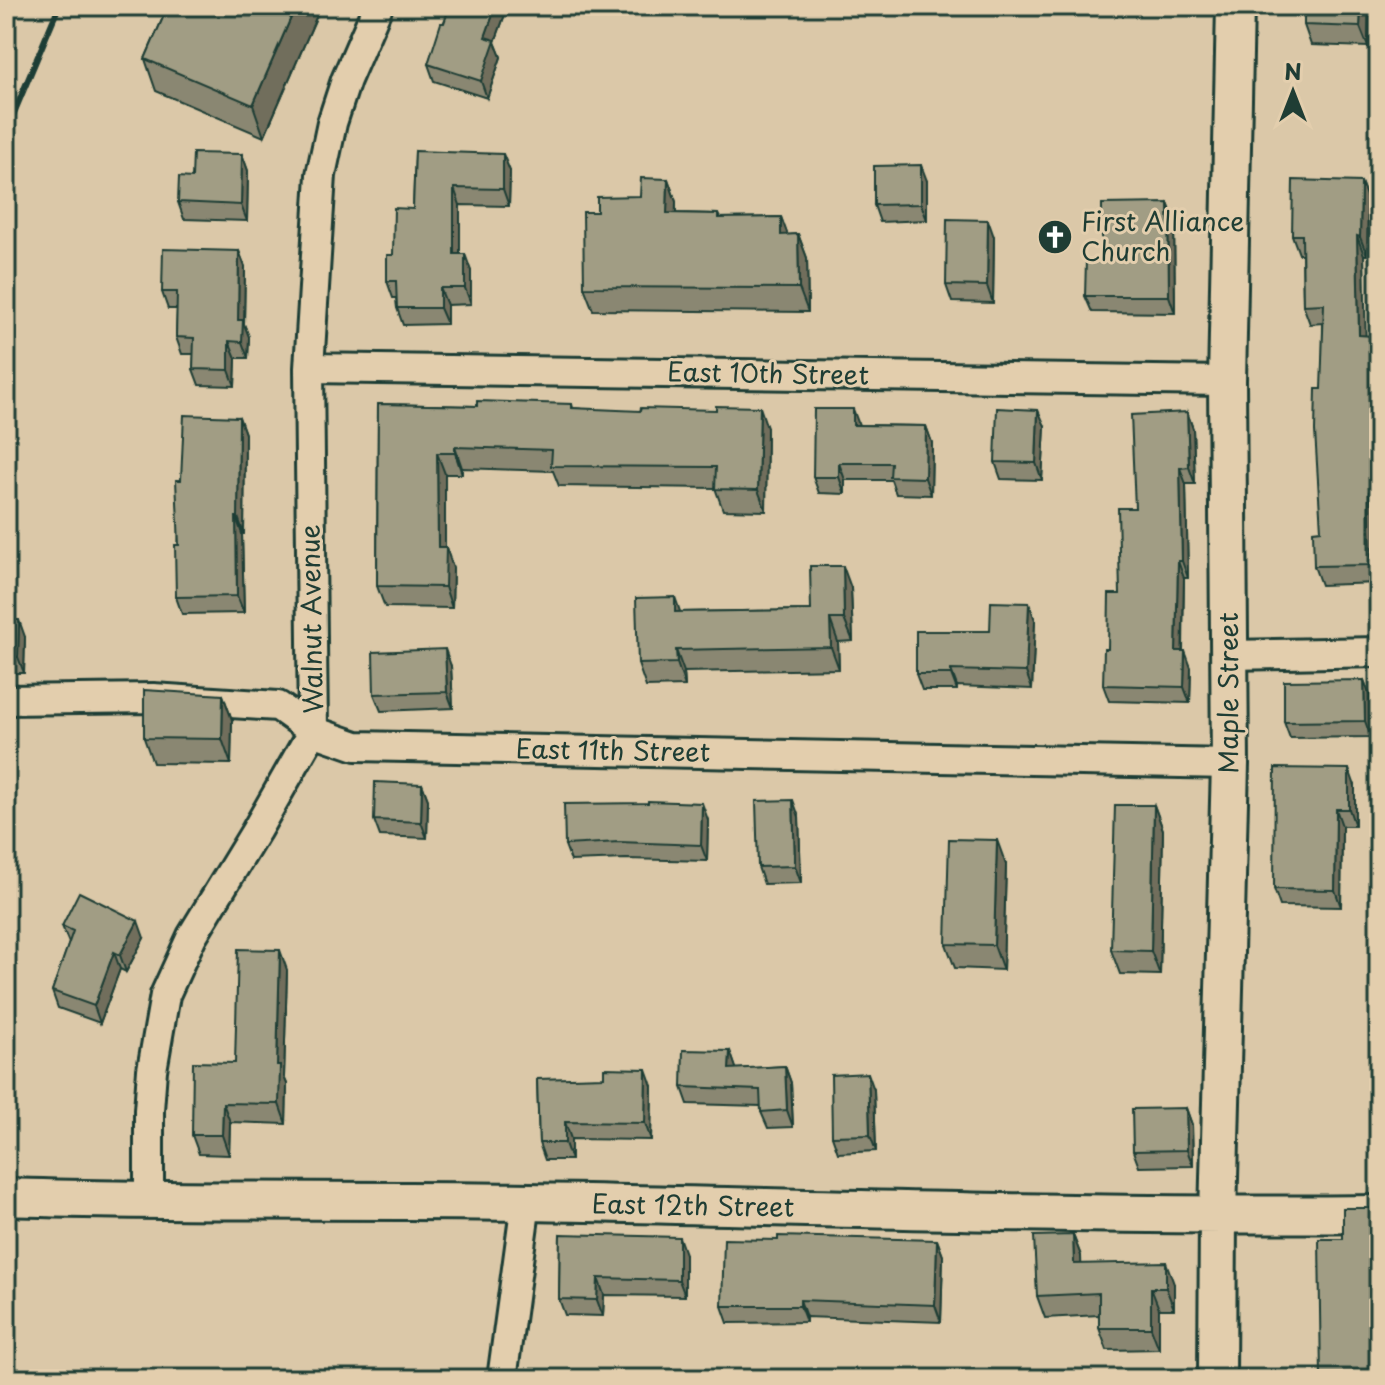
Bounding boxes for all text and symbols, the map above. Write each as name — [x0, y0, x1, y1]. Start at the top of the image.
north arrow — [1253, 52, 1333, 132]
text: N — [1284, 54, 1302, 87]
place label: First Alliance Church — [1081, 201, 1244, 270]
church icon: First Alliance Church — [1036, 218, 1074, 256]
street label: East 10th Street — [667, 351, 869, 394]
street label: Walnut Avenue — [289, 524, 332, 714]
street label: Maple Street — [1208, 612, 1247, 774]
street label: East 11th Street — [515, 728, 711, 771]
street label: East 12th Street — [591, 1183, 795, 1226]

